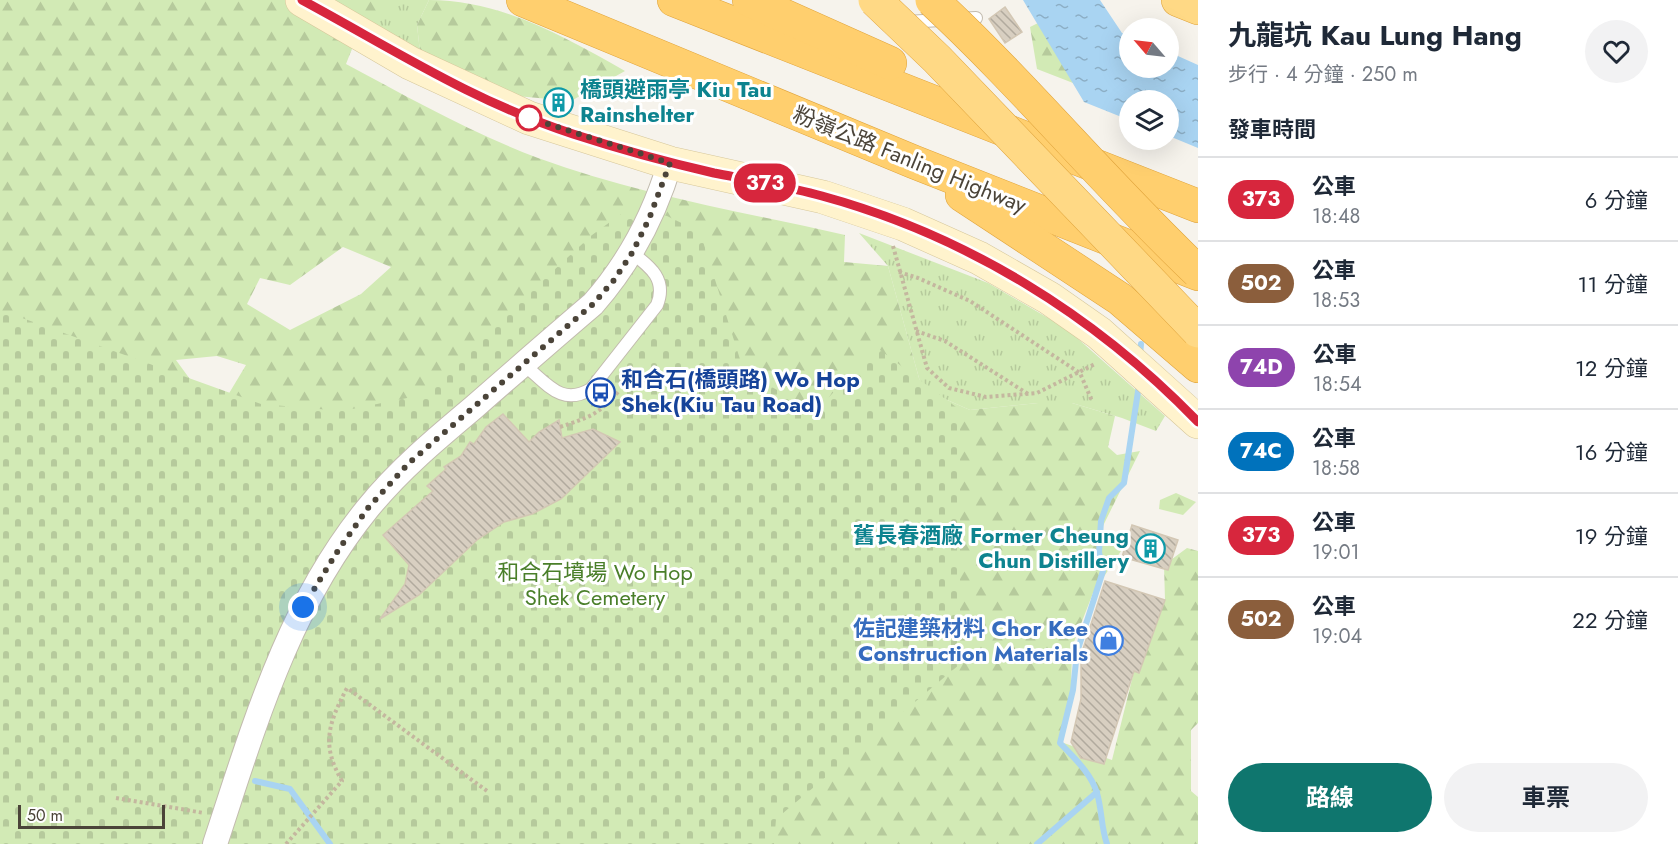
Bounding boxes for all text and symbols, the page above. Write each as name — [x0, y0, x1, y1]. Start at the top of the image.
text: 九龍坑 Kau Lung Hang — [1228, 15, 1522, 56]
north arrow — [1119, 18, 1179, 78]
map controls — [1119, 18, 1179, 150]
button: heart — [1585, 20, 1648, 83]
text: 步行 · 4 分鐘 · 250 m — [1228, 60, 1418, 89]
place label: 橋頭避雨亭 Kiu Tau Rainshelter — [580, 73, 772, 130]
building icon: 橋頭避雨亭 Kiu Tau Rainshelter — [543, 86, 575, 118]
button: layers — [1119, 90, 1179, 150]
street label: 粉嶺公路 Fanling Highway — [789, 98, 1032, 221]
unlabelled marker — [516, 105, 542, 131]
text: 發車時間 — [1228, 113, 1316, 145]
line badge: 373 — [730, 164, 800, 202]
text: 373 — [746, 168, 784, 198]
text: 公車 — [1312, 170, 1356, 202]
text: 373 — [1242, 184, 1280, 214]
text: 6 分鐘 — [1585, 184, 1648, 216]
text: 18:48 — [1312, 202, 1361, 231]
text: 公車 — [1312, 254, 1356, 286]
text: 502 — [1240, 268, 1282, 298]
text: 11 分鐘 — [1578, 268, 1648, 300]
text: 18:53 — [1312, 286, 1360, 315]
text: 公車 — [1313, 338, 1357, 370]
text: 74D — [1240, 352, 1283, 382]
text: 12 分鐘 — [1575, 352, 1648, 384]
place label: 和合石(橋頭路) Wo Hop Shek(Kiu Tau Road) — [621, 363, 860, 420]
text: 18:54 — [1313, 370, 1362, 399]
bus stop icon: 和合石(橋頭路) Wo Hop Shek(Kiu Tau Road) — [584, 376, 616, 408]
text: 公車 — [1312, 422, 1356, 454]
text: 74C — [1240, 436, 1282, 466]
text: 16 分鐘 — [1575, 436, 1648, 468]
text: 18:58 — [1312, 454, 1360, 483]
text: 公車 — [1312, 506, 1356, 538]
place label: 舊長春酒廠 Former Cheung Chun Distillery — [853, 519, 1130, 576]
text: 373 — [1242, 520, 1280, 550]
text: 19 分鐘 — [1575, 520, 1648, 552]
building icon: 舊長春酒廠 Former Cheung Chun Distillery — [1134, 532, 1166, 564]
text: 19:01 — [1312, 538, 1360, 567]
park label: 和合石墳場 Wo Hop Shek Cemetery — [497, 556, 693, 613]
text: 公車 — [1312, 590, 1356, 622]
your location — [288, 592, 318, 622]
text: 502 — [1240, 604, 1282, 634]
text: 22 分鐘 — [1572, 604, 1648, 636]
place label: 佐記建築材料 Chor Kee Construction Materials — [853, 612, 1088, 669]
text: 19:04 — [1312, 622, 1362, 651]
shop icon: 佐記建築材料 Chor Kee Construction Materials — [1093, 625, 1125, 657]
button: 路線 — [1228, 763, 1432, 832]
button: 車票 — [1444, 763, 1648, 832]
scale bar — [18, 802, 165, 830]
text: 50 m — [27, 804, 63, 827]

